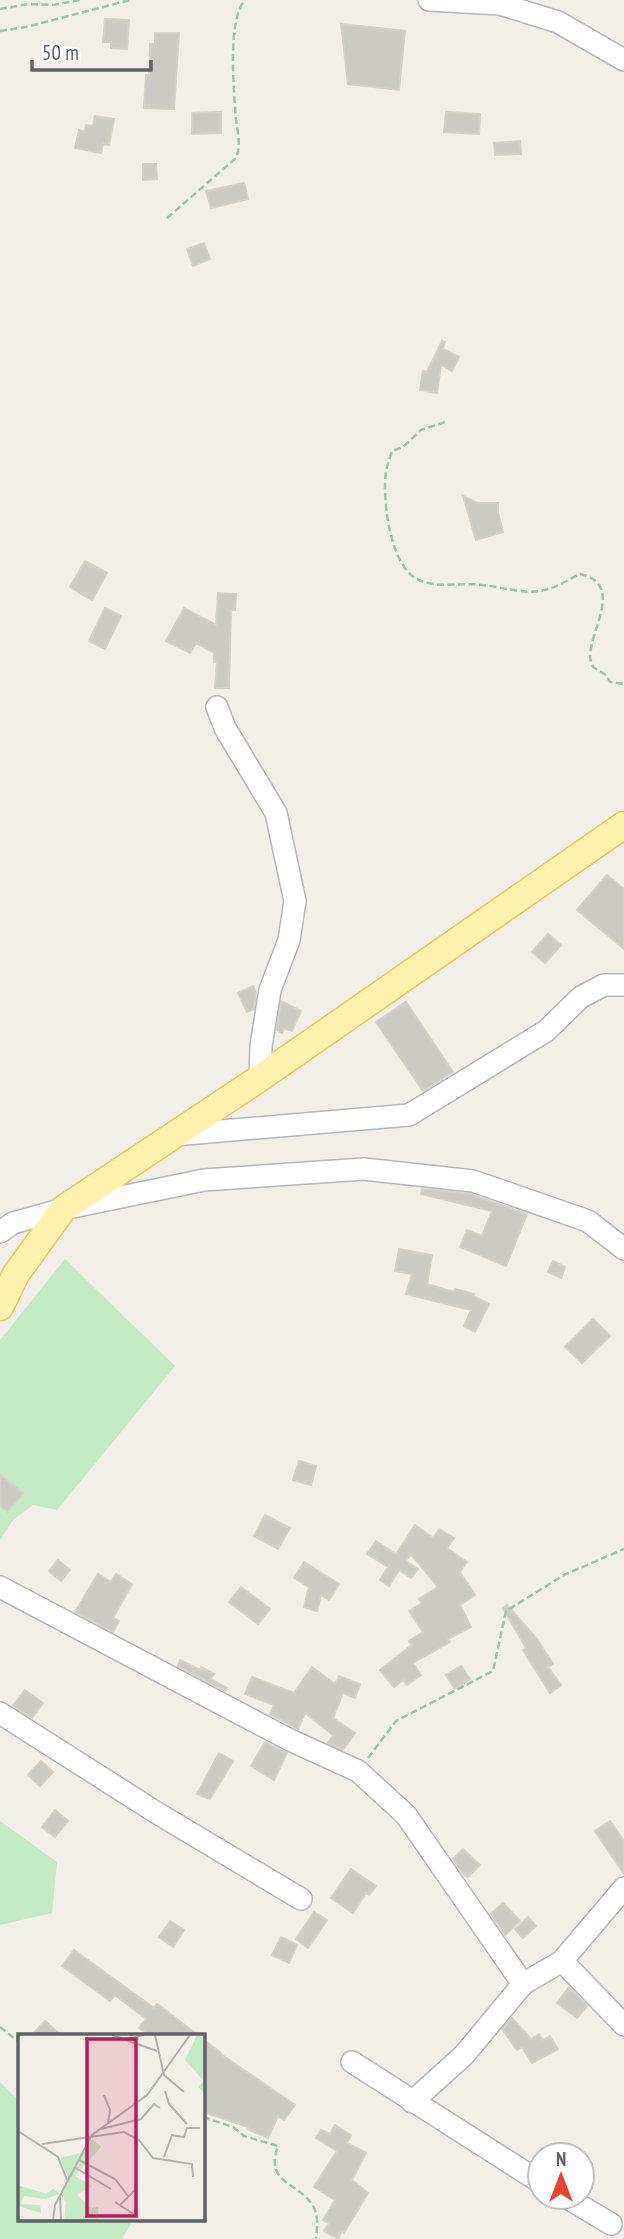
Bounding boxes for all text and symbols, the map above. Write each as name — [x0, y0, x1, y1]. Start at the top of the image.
scale bar — [32, 28, 150, 72]
text: 50 m — [42, 39, 79, 66]
inset map — [18, 2034, 205, 2222]
north arrow — [526, 2141, 596, 2211]
text: N — [556, 2147, 566, 2171]

